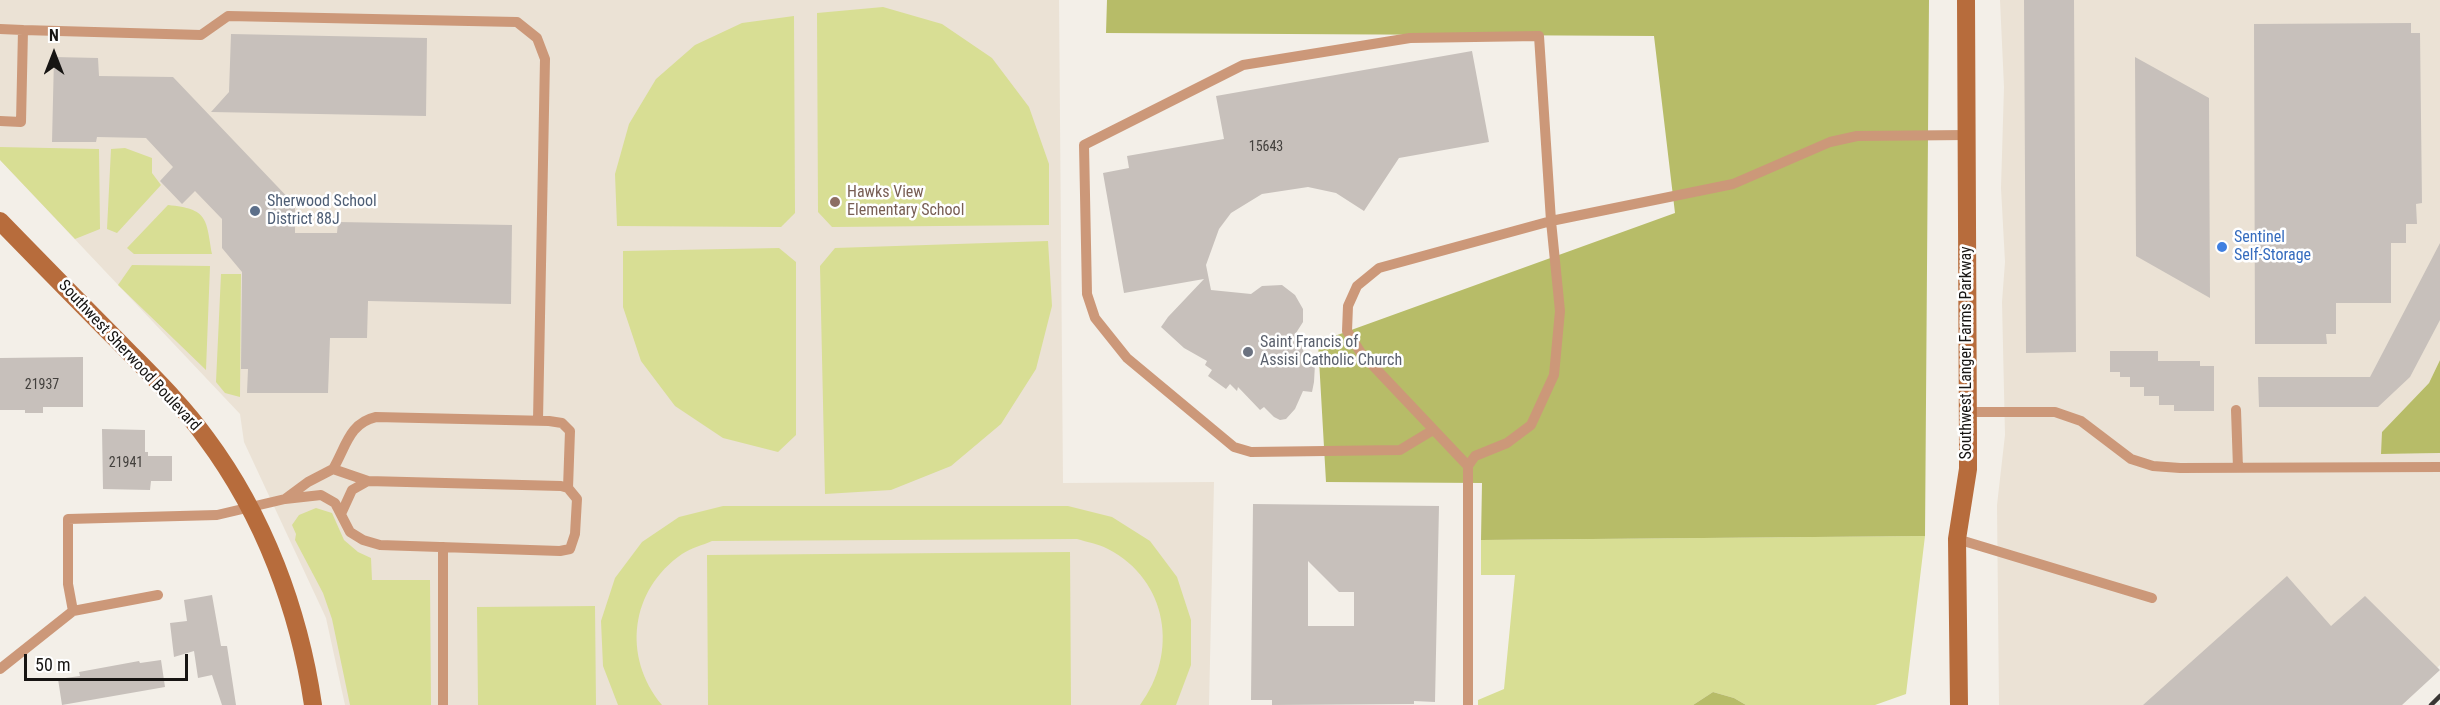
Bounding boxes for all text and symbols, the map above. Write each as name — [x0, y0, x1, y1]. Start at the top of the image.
north arrow — [24, 24, 84, 84]
text: N — [49, 26, 59, 45]
house number: 15643 — [1249, 139, 1283, 155]
place label: Hawks View Elementary School — [847, 183, 964, 221]
place label: Sherwood School District 88J — [267, 192, 377, 230]
marker: Hawks View Elementary School — [828, 195, 842, 209]
marker: Sherwood School District 88J — [248, 204, 262, 218]
place label: Sentinel Self-Storage — [2234, 228, 2311, 266]
marker: Sentinel Self-Storage — [2215, 240, 2229, 254]
street label: Southwest Langer Farms Parkway — [1957, 246, 1977, 460]
street label: Southwest Sherwood Boulevard — [54, 277, 204, 435]
place label: Saint Francis of Assisi Catholic Church — [1260, 333, 1402, 371]
marker: Saint Francis of Assisi Catholic Church — [1241, 345, 1255, 359]
house number: 21937 — [25, 377, 59, 393]
house number: 21941 — [109, 455, 143, 471]
scale bar — [27, 642, 190, 680]
text: 50 m — [35, 654, 70, 675]

